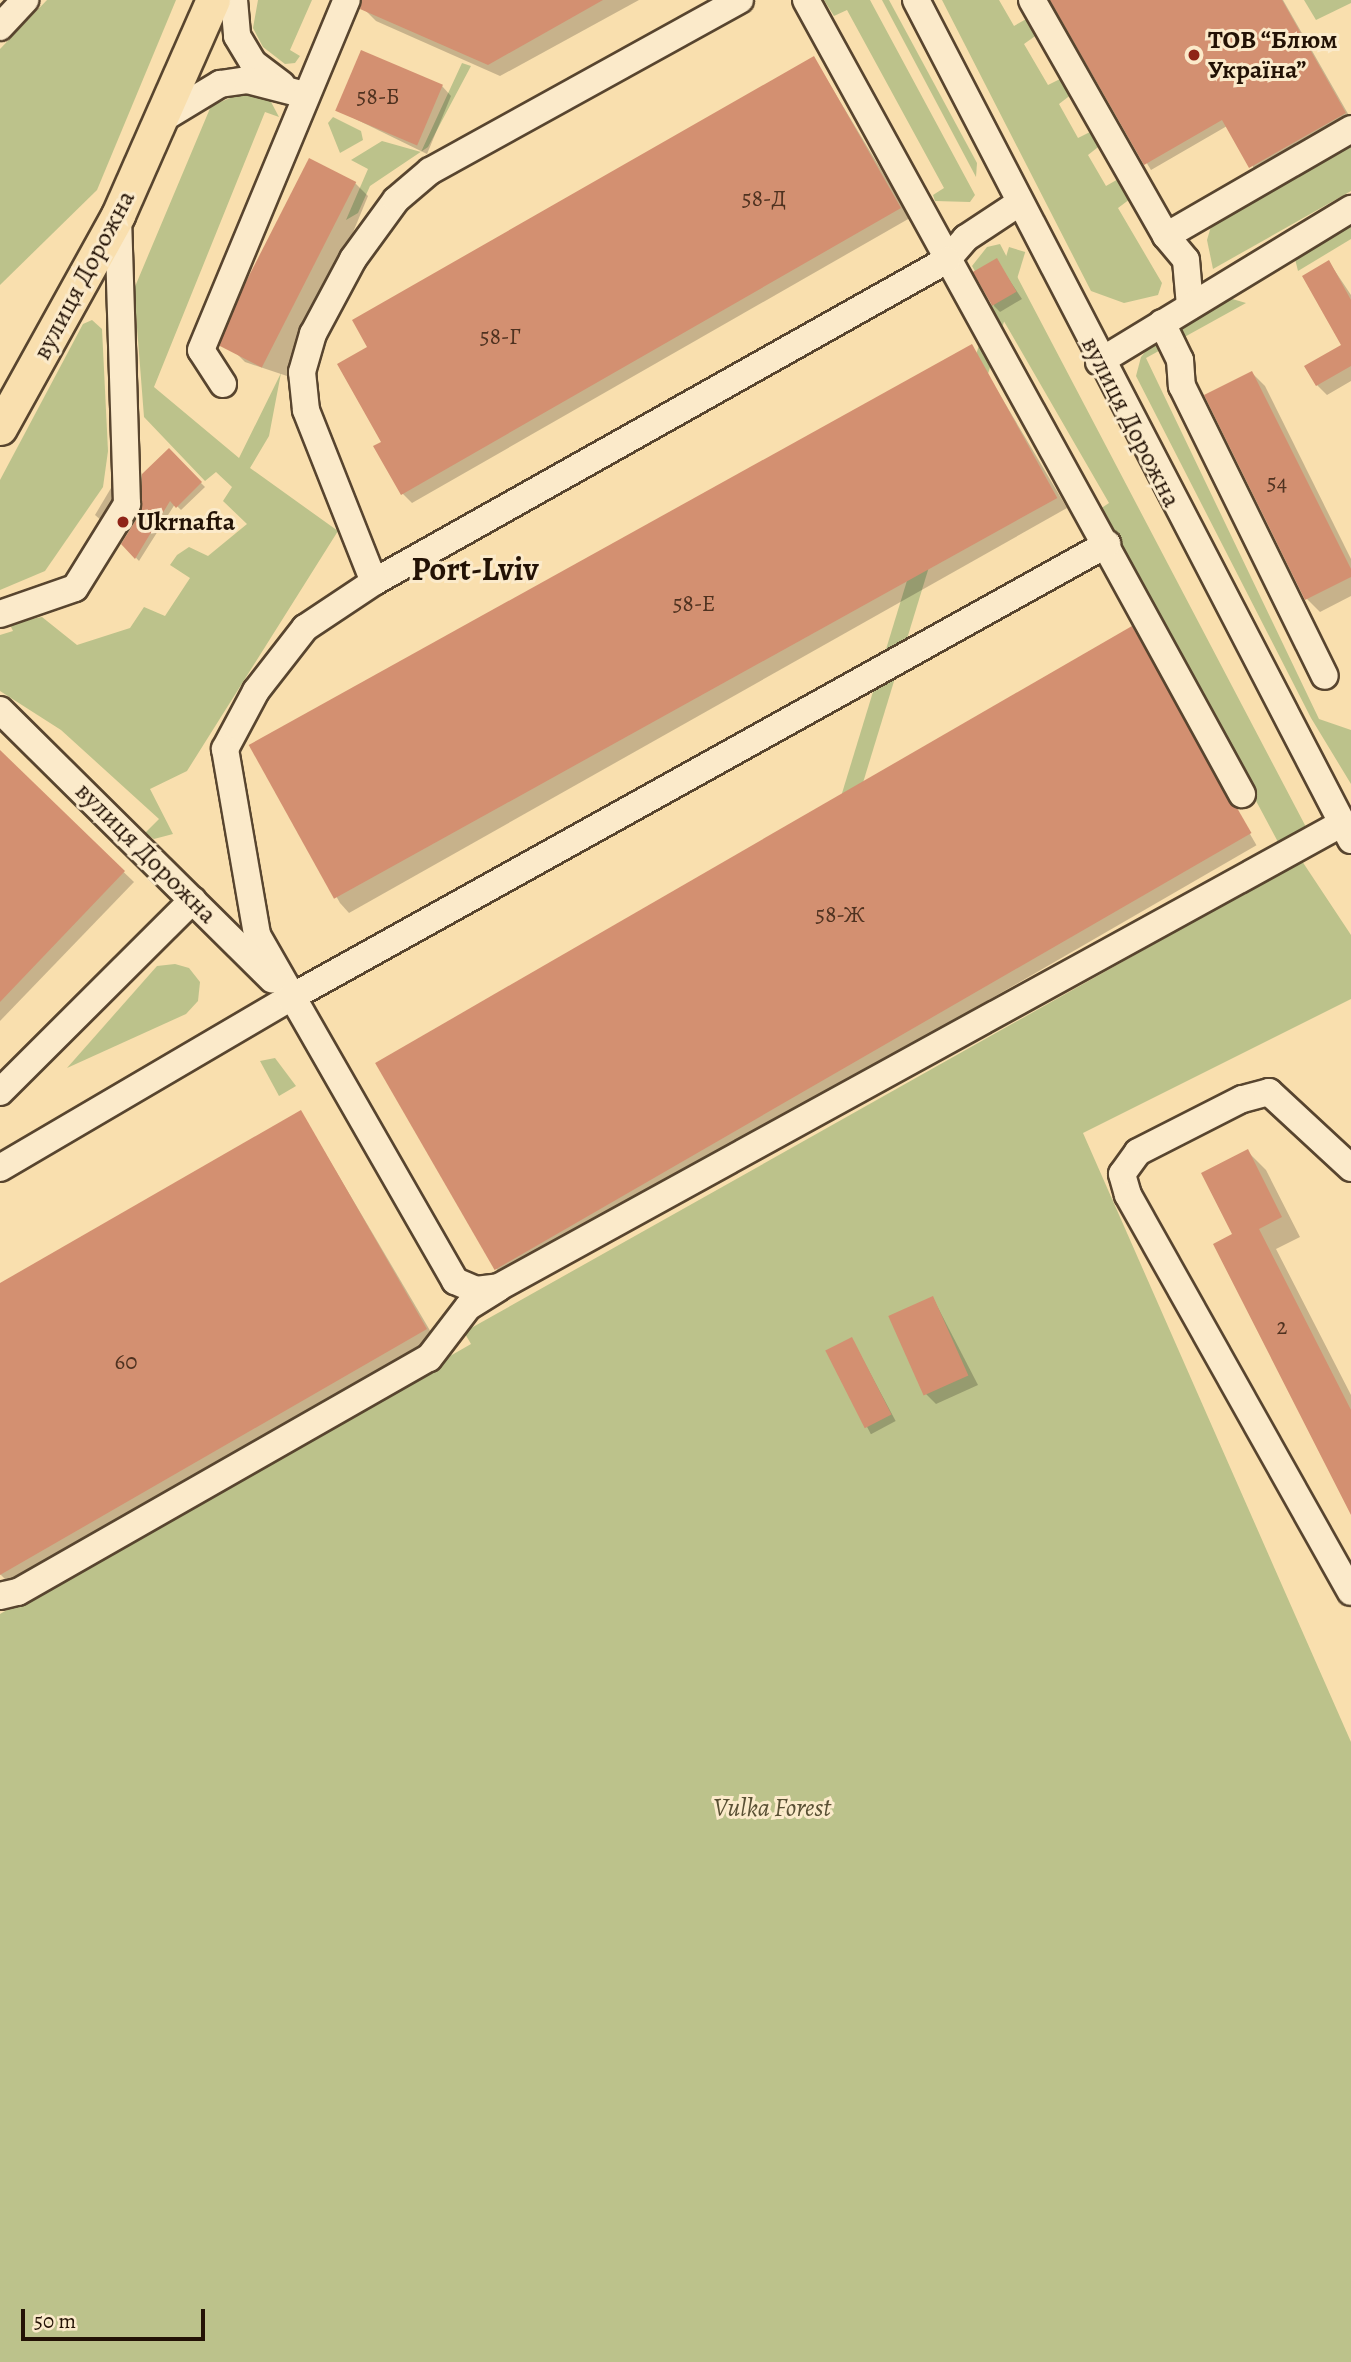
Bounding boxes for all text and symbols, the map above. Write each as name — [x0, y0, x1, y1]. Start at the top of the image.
place label: ТОВ “Блюм Україна” — [1208, 24, 1338, 86]
marker: ТОВ “Блюм Україна” — [1186, 47, 1202, 63]
house number: 58-Б — [357, 83, 399, 111]
street label: вулиця Дорожна — [26, 185, 142, 365]
house number: 58-Д — [742, 185, 786, 213]
house number: 58-Г — [480, 323, 520, 351]
street label: вулиця Дорожна — [1075, 332, 1187, 512]
house number: 54 — [1267, 469, 1287, 497]
place label: Ukrnafta — [137, 506, 235, 538]
marker: Ukrnafta — [115, 514, 131, 530]
district label: Port-Lviv — [411, 549, 539, 589]
house number: 58-Е — [673, 590, 715, 618]
street label: вулиця Дорожна — [69, 776, 223, 930]
house number: 58-Ж — [815, 901, 865, 929]
house number: 2 — [1277, 1313, 1287, 1341]
house number: 60 — [115, 1348, 137, 1376]
park label: Vulka Forest — [713, 1792, 831, 1824]
scale bar — [24, 2296, 208, 2340]
text: 50 m — [34, 2307, 76, 2335]

